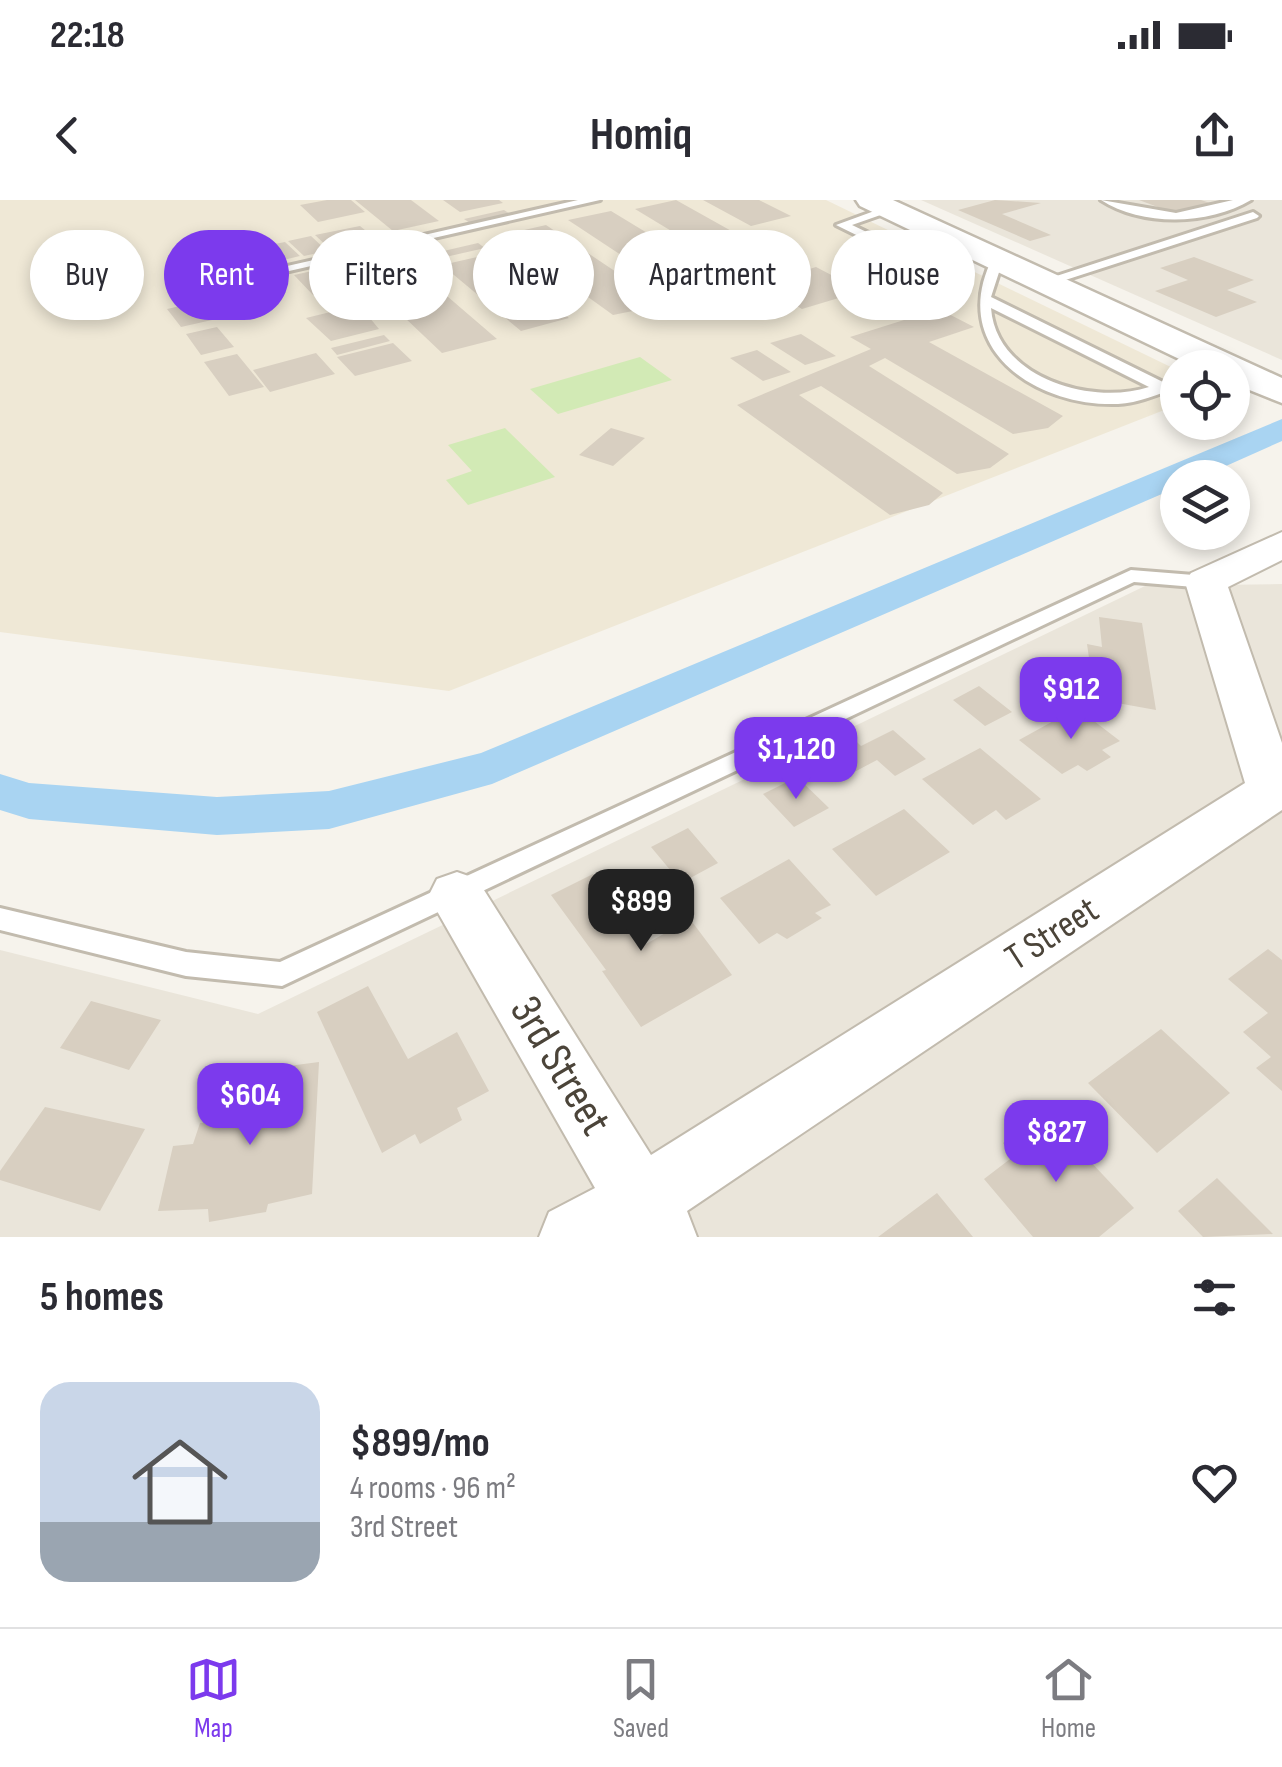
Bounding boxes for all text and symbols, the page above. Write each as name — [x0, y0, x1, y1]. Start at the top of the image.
text: 22:18 — [50, 13, 125, 58]
icon: back — [40, 108, 95, 163]
text: Homiq — [590, 108, 692, 163]
icon: share — [1187, 108, 1242, 163]
chip: Buy — [30, 230, 144, 320]
chip: Rent — [164, 230, 289, 320]
chip: Filters — [309, 230, 453, 320]
chip: New — [473, 230, 594, 320]
chip: Apartment — [614, 230, 811, 320]
chip: House — [831, 230, 975, 320]
map controls — [1160, 350, 1250, 550]
button: locate — [1160, 350, 1250, 440]
button: layers — [1160, 460, 1250, 550]
pin: $912 — [1012, 657, 1130, 742]
text: $912 — [1042, 670, 1100, 709]
pin: $1,120 — [715, 717, 877, 802]
text: $1,120 — [756, 730, 836, 769]
pin: $899 — [582, 869, 700, 954]
text: $899 — [610, 882, 672, 921]
street label: T Street — [997, 887, 1107, 981]
street label: 3rd Street — [497, 987, 623, 1145]
pin: $604 — [191, 1063, 309, 1148]
text: $604 — [219, 1076, 281, 1115]
pin: $827 — [997, 1100, 1115, 1185]
text: $827 — [1026, 1113, 1086, 1152]
icon: filters — [1187, 1270, 1242, 1325]
text: 5 homes — [40, 1272, 164, 1323]
text: $899/mo — [350, 1418, 490, 1469]
icon: home — [120, 1422, 240, 1542]
icon: heart — [1187, 1455, 1242, 1510]
text: 4 rooms · 96 m² — [350, 1469, 516, 1508]
text: 3rd Street — [350, 1508, 458, 1547]
tab: Map — [186, 1652, 241, 1745]
tab: Saved — [613, 1652, 669, 1745]
tab: Home — [1041, 1652, 1096, 1745]

